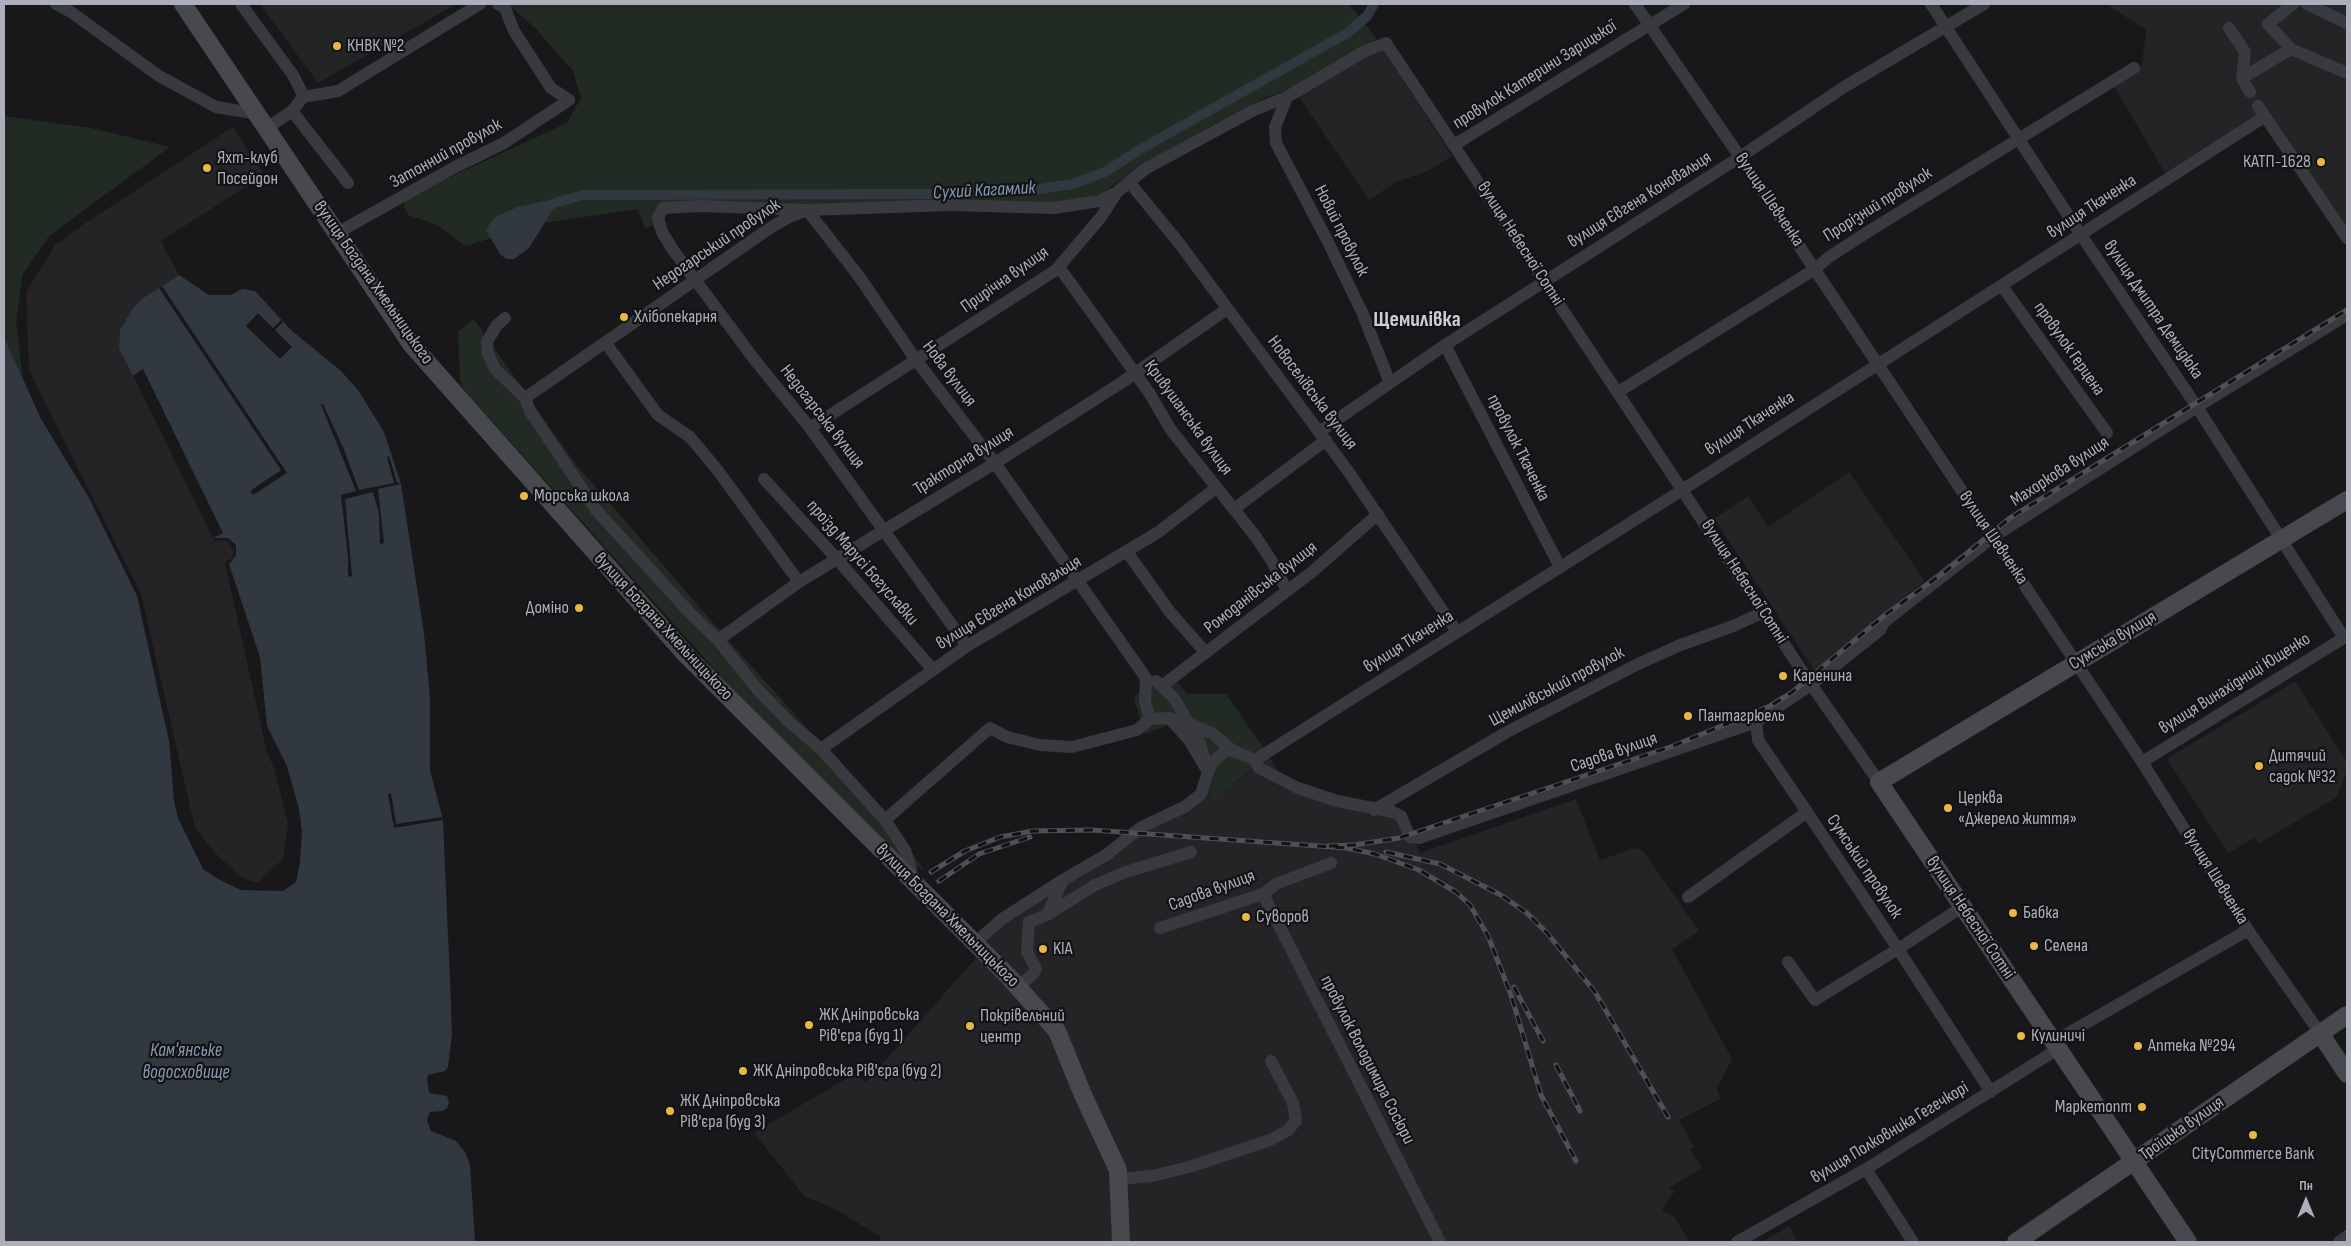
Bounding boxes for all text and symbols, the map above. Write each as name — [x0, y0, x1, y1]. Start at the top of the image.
street label: провулок Катерини Зарицької — [1449, 16, 1621, 134]
place label: КНВК №2 — [347, 35, 404, 57]
marker: КНВК №2 — [331, 40, 343, 52]
street label: Затонний провулок — [386, 114, 506, 194]
place label: Яхт-клуб Посейдон — [217, 147, 278, 190]
street label: вулиця Євгена Коновальця — [1564, 147, 1716, 253]
street label: вулиця Шевченка — [1730, 149, 1808, 251]
place label: КАТП-1628 — [2243, 151, 2311, 173]
marker: КАТП-1628 — [2315, 156, 2327, 168]
marker: Яхт-клуб Посейдон — [201, 162, 213, 174]
street label: Прорізний провулок — [1820, 163, 1936, 247]
street label: вулиця Ткаченка — [2043, 170, 2141, 244]
water label: Сухий Кагамлик — [932, 177, 1036, 205]
street label: вулиця Небесної Сотні — [1472, 178, 1568, 310]
street label: Новий провулок — [1309, 182, 1373, 280]
street label: Недогарський провулок — [649, 194, 785, 296]
street label: вулиця Богдана Хмельницького — [308, 197, 438, 369]
street label: вулиця Дмитра Демидюка — [2099, 237, 2207, 383]
street label: Прирічна вулиця — [957, 242, 1053, 318]
street label: провулок Герцена — [2029, 298, 2109, 400]
place label: Хлібопекарня — [634, 306, 717, 328]
district label: Щемилівка — [1373, 307, 1461, 333]
marker: Хлібопекарня — [618, 311, 630, 323]
street label: Новоселівська вулиця — [1262, 332, 1362, 454]
street label: Нова вулиця — [917, 337, 981, 411]
street label: Кривушанська вулиця — [1139, 356, 1237, 480]
street label: Недогарська вулиця — [775, 361, 869, 473]
street label: вулиця Ткаченка — [1701, 387, 1799, 461]
street label: провулок Ткаченка — [1482, 391, 1554, 505]
street label: Тракторна вулиця — [910, 422, 1018, 500]
street label: Махоркова вулиця — [2007, 432, 2113, 512]
place label: Морська школа — [534, 485, 629, 507]
street label: вулиця Шевченка — [1954, 487, 2032, 589]
marker: Морська школа — [518, 490, 530, 502]
street label: проїзд Марусі Богуславки — [802, 496, 922, 630]
street label: вулиця Небесної Сотні — [1696, 516, 1792, 648]
street label: Ромоданівська вулиця — [1200, 537, 1322, 639]
street label: вулиця Богдана Хмельницького — [589, 549, 737, 705]
street label: вулиця Євгена Коновальця — [933, 551, 1085, 655]
place label: Доміно — [526, 597, 569, 619]
marker: Доміно — [573, 602, 585, 614]
street label: вулиця Ткаченка — [1360, 606, 1458, 678]
street label: Сумська вулиця — [2065, 606, 2161, 676]
street label: вулиця Винахідниці Ющенко — [2155, 629, 2315, 739]
street label: Щемилівський провулок — [1486, 642, 1628, 732]
place label: Каренина — [1793, 665, 1852, 687]
marker: Каренина — [1777, 670, 1789, 682]
place label: Пантагрюель — [1698, 705, 1785, 727]
marker: Пантагрюель — [1682, 710, 1694, 722]
street label: Садова вулиця — [1568, 728, 1660, 778]
place label: Дитячий садок №32 — [2269, 745, 2336, 788]
marker: Дитячий садок №32 — [2253, 760, 2265, 772]
place label: Церква «Джерело життя» — [1958, 787, 2077, 830]
marker: Церква «Джерело життя» — [1942, 802, 1954, 814]
street label: Сумський провулок — [1821, 811, 1907, 923]
street label: вулиця Шевченка — [2177, 825, 2253, 929]
street label: вулиця Богдана Хмельницького — [871, 840, 1023, 992]
street label: вулиця Небесної Сотні — [1921, 852, 2019, 984]
street label: Садова вулиця — [1166, 865, 1258, 917]
place label: Бабка — [2023, 902, 2059, 924]
place label: Суворов — [1256, 906, 1309, 928]
marker: Бабка — [2007, 907, 2019, 919]
marker: Суворов — [1240, 911, 1252, 923]
place label: Селена — [2044, 935, 2088, 957]
place label: KIA — [1053, 938, 1072, 960]
marker: Селена — [2028, 940, 2040, 952]
marker: KIA — [1037, 943, 1049, 955]
street label: провулок Володимира Сосюри — [1315, 972, 1419, 1148]
place label: ЖК Дніпровська Рів'єра (буд 1) — [819, 1004, 919, 1046]
place label: Покрівельний центр — [980, 1005, 1065, 1048]
marker: ЖК Дніпровська Рів'єра (буд 1) — [803, 1019, 815, 1031]
marker: Покрівельний центр — [964, 1020, 976, 1032]
place label: Кулиничі — [2031, 1025, 2085, 1047]
marker: Кулиничі — [2015, 1030, 2027, 1042]
place label: Аптека №294 — [2148, 1035, 2235, 1057]
water label: Кам'янське водосховище — [142, 1040, 230, 1084]
marker: Аптека №294 — [2132, 1040, 2144, 1052]
place label: ЖК Дніпровська Рів'єра (буд 2) — [753, 1060, 941, 1082]
marker: ЖК Дніпровська Рів'єра (буд 2) — [737, 1065, 749, 1077]
street label: вулиця Полковника Гегечкорі — [1807, 1077, 1973, 1189]
place label: ЖК Дніпровська Рів'єра (буд 3) — [680, 1090, 780, 1132]
street label: Троїцька вулиця — [2136, 1092, 2228, 1166]
place label: Маркетопт — [2055, 1096, 2132, 1118]
marker: Маркетопт — [2136, 1101, 2148, 1113]
marker: ЖК Дніпровська Рів'єра (буд 3) — [664, 1105, 676, 1117]
marker: CityCommerce Bank — [2247, 1129, 2259, 1141]
place label: CityCommerce Bank — [2192, 1143, 2314, 1165]
north arrow — [2281, 1176, 2331, 1226]
text: Пн — [2299, 1177, 2313, 1194]

